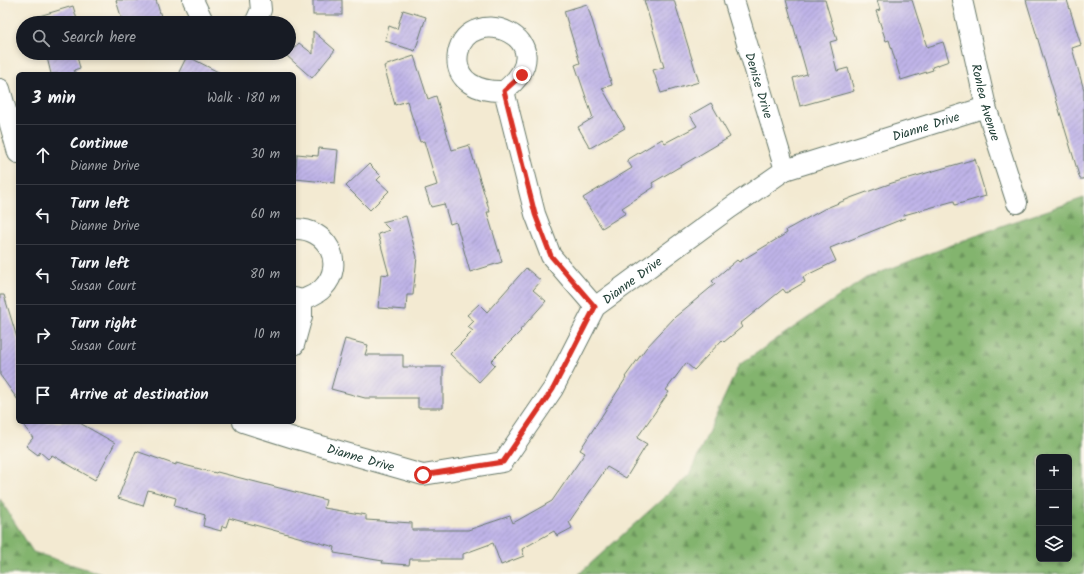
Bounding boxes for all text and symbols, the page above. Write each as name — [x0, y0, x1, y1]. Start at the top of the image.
search box — [16, 16, 296, 60]
text: Search here — [62, 26, 136, 50]
icon: search — [30, 27, 52, 49]
street label: Denise Drive — [738, 50, 778, 121]
street label: Ronlea Avenue — [965, 62, 1005, 144]
route end — [513, 66, 531, 84]
text: 3 min — [32, 85, 76, 112]
text: Walk · 180 m — [207, 88, 280, 109]
street label: Dianne Drive — [890, 107, 963, 148]
text: Continue — [70, 132, 128, 156]
icon: ahead — [32, 144, 54, 166]
text: 30 m — [251, 144, 280, 165]
text: Dianne Drive — [70, 156, 140, 177]
text: Turn left — [70, 192, 130, 216]
icon: left — [32, 204, 54, 226]
text: 60 m — [251, 204, 280, 225]
text: Dianne Drive — [70, 216, 140, 237]
text: Turn left — [70, 252, 130, 276]
street label: Dianne Drive — [598, 252, 667, 310]
icon: left — [32, 264, 54, 286]
text: 80 m — [250, 264, 280, 285]
text: Susan Court — [70, 276, 136, 297]
text: Turn right — [70, 312, 137, 336]
icon: right — [32, 324, 54, 346]
text: 10 m — [254, 324, 280, 345]
text: Susan Court — [70, 336, 136, 357]
text: Arrive at destination — [70, 383, 209, 407]
icon: arrive — [32, 384, 54, 406]
street label: Dianne Drive — [324, 439, 397, 478]
map controls — [1036, 454, 1072, 562]
button: + — [1036, 454, 1072, 490]
route start — [414, 466, 432, 484]
button: − — [1036, 490, 1072, 526]
button: layers — [1036, 526, 1072, 562]

